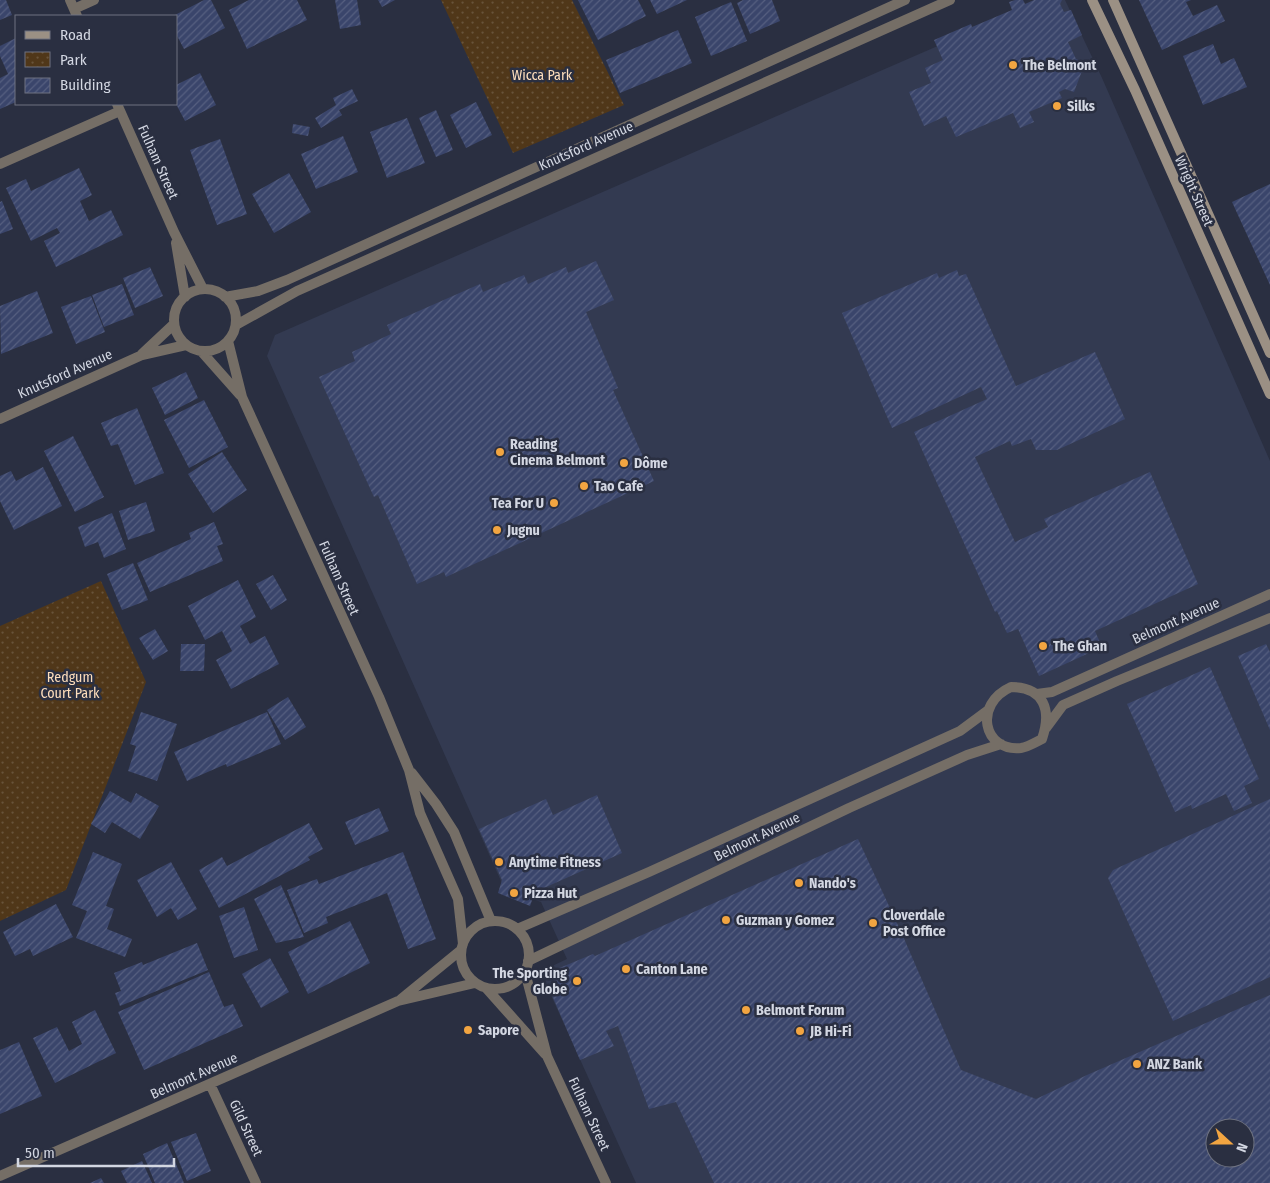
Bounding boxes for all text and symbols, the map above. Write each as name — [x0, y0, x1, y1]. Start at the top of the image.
legend — [15, 15, 178, 105]
text: Road — [60, 26, 91, 44]
text: Park — [60, 51, 87, 69]
place label: The Belmont — [1023, 57, 1097, 74]
marker: The Belmont — [1007, 59, 1019, 71]
park label: Wicca Park — [512, 67, 573, 84]
text: Building — [60, 76, 111, 94]
place label: Silks — [1067, 98, 1095, 115]
marker: Silks — [1051, 100, 1063, 112]
street label: Knutsford Avenue — [536, 118, 636, 174]
street label: Fulham Street — [134, 122, 182, 202]
street label: Wright Street — [1171, 153, 1217, 229]
street label: Knutsford Avenue — [15, 346, 115, 402]
place label: Reading Cinema Belmont — [510, 436, 606, 469]
marker: Reading Cinema Belmont — [494, 446, 506, 458]
place label: Dôme — [634, 455, 668, 472]
marker: Dôme — [618, 457, 630, 469]
place label: Tao Cafe — [594, 478, 643, 495]
marker: Tao Cafe — [578, 480, 590, 492]
place label: Tea For U — [492, 495, 544, 512]
marker: Tea For U — [548, 497, 560, 509]
place label: Jugnu — [506, 522, 540, 539]
marker: Jugnu — [491, 524, 503, 536]
street label: Fulham Street — [315, 538, 363, 618]
street label: Belmont Avenue — [1130, 594, 1222, 648]
place label: The Ghan — [1053, 638, 1107, 655]
marker: The Ghan — [1037, 640, 1049, 652]
park label: Redgum Court Park — [40, 669, 100, 702]
street label: Belmont Avenue — [711, 809, 803, 865]
place label: Anytime Fitness — [508, 854, 601, 871]
marker: Anytime Fitness — [493, 856, 505, 868]
place label: Nando's — [809, 875, 856, 892]
marker: Nando's — [793, 877, 805, 889]
place label: Pizza Hut — [524, 885, 578, 902]
marker: Pizza Hut — [508, 887, 520, 899]
place label: Cloverdale Post Office — [883, 907, 946, 940]
place label: Guzman y Gomez — [736, 912, 834, 929]
marker: Guzman y Gomez — [720, 914, 732, 926]
marker: Cloverdale Post Office — [867, 917, 879, 929]
place label: Canton Lane — [636, 961, 708, 978]
marker: Canton Lane — [620, 963, 632, 975]
place label: The Sporting Globe — [492, 965, 567, 998]
marker: The Sporting Globe — [571, 975, 583, 987]
place label: Belmont Forum — [756, 1002, 845, 1019]
marker: Belmont Forum — [740, 1004, 752, 1016]
place label: Sapore — [478, 1022, 519, 1039]
place label: JB Hi-Fi — [809, 1023, 852, 1040]
marker: Sapore — [462, 1024, 474, 1036]
marker: JB Hi-Fi — [794, 1025, 806, 1037]
street label: Belmont Avenue — [148, 1049, 240, 1103]
place label: ANZ Bank — [1146, 1056, 1203, 1073]
marker: ANZ Bank — [1131, 1058, 1143, 1070]
street label: Fulham Street — [565, 1074, 614, 1154]
street label: Gild Street — [226, 1097, 267, 1159]
north arrow — [1205, 1118, 1255, 1168]
scale bar — [18, 1136, 174, 1168]
text: N — [1232, 1141, 1251, 1154]
text: 50 m — [25, 1144, 55, 1162]

